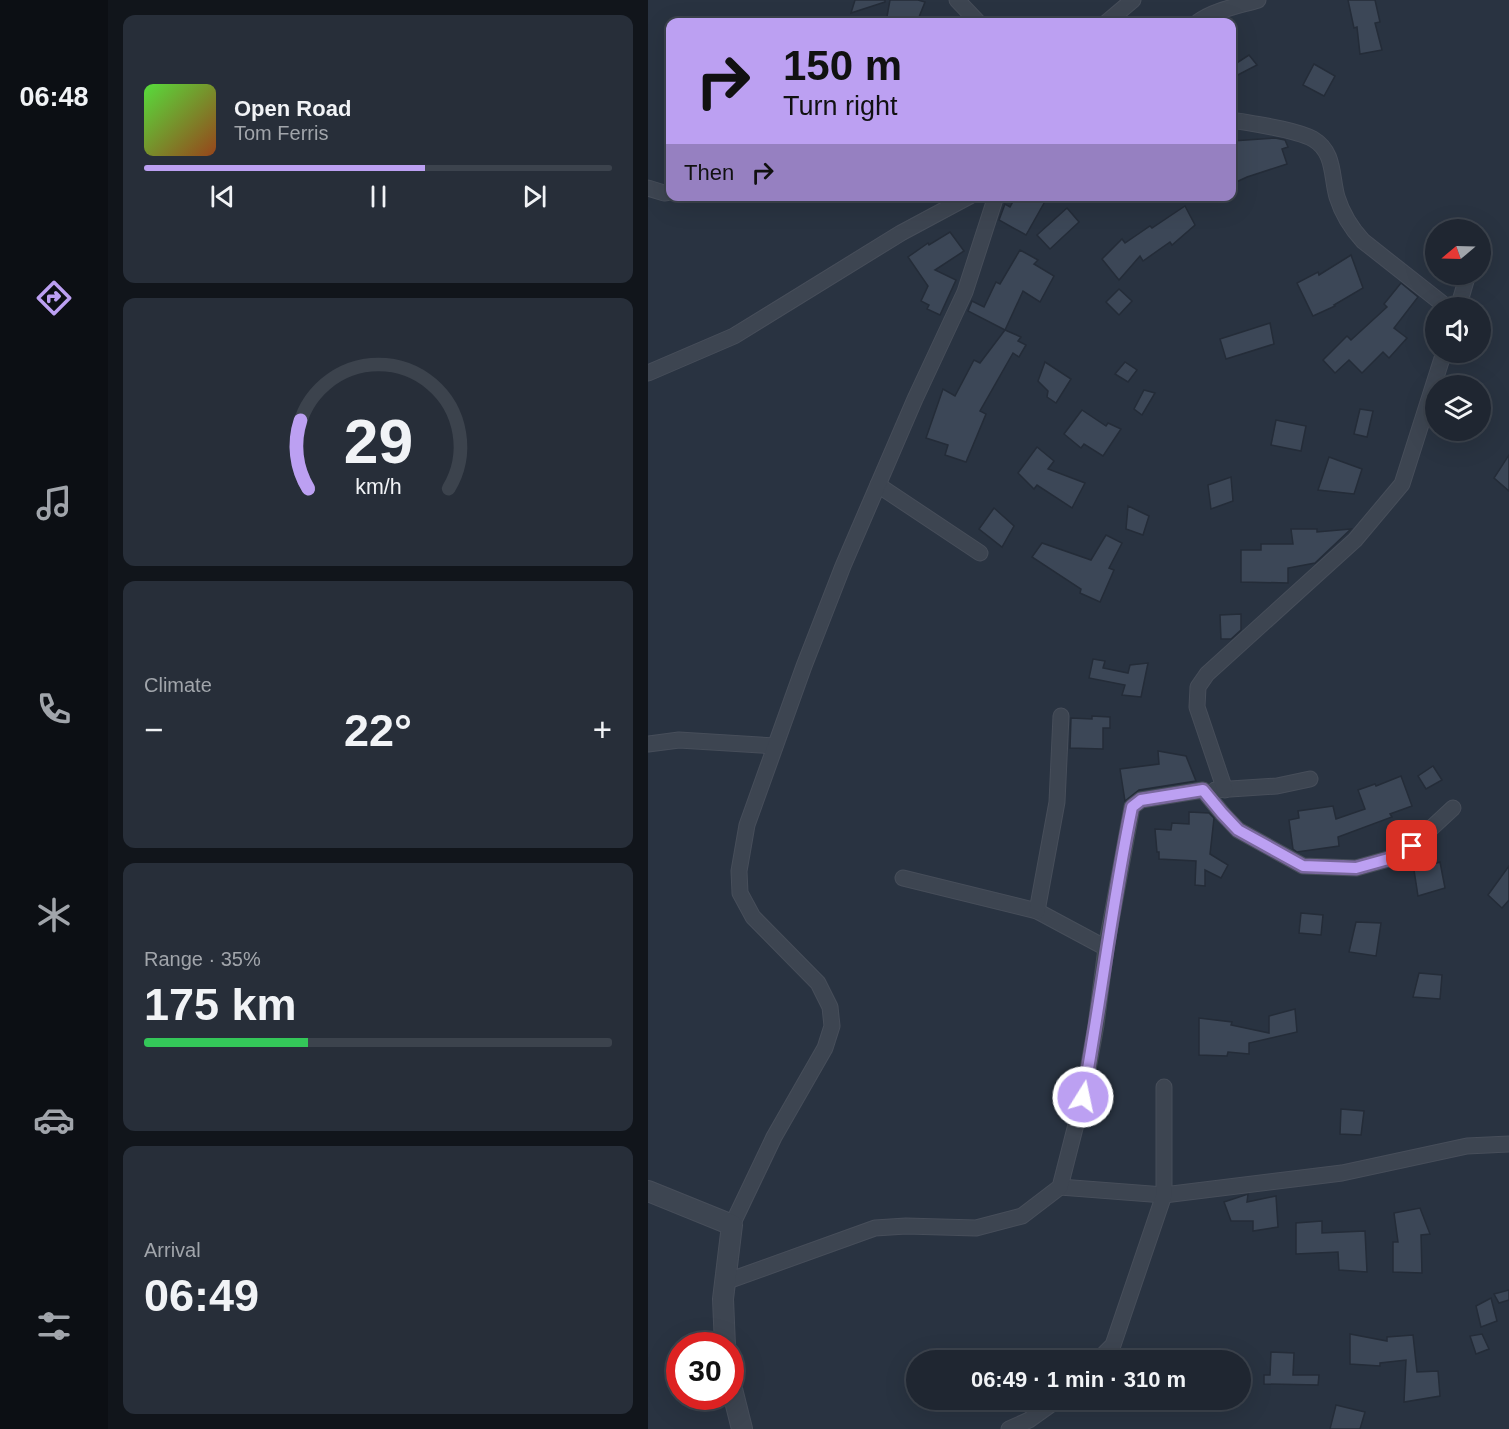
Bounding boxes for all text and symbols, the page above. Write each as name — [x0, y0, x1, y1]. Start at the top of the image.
icon: right — [684, 42, 762, 120]
text: 150 m — [783, 42, 902, 89]
text: 06:48 — [19, 82, 89, 112]
text: Turn right — [783, 91, 898, 121]
text: Open Road — [234, 96, 351, 121]
text: Tom Ferris — [234, 122, 328, 144]
icon: right — [746, 156, 779, 189]
text: Then — [684, 160, 734, 185]
icon: previous — [206, 180, 239, 213]
icon: pause — [362, 180, 395, 213]
icon: next — [518, 180, 551, 213]
north arrow — [1425, 219, 1491, 285]
map controls — [1425, 219, 1491, 441]
icon: directions — [33, 277, 75, 319]
button: sound — [1425, 297, 1491, 363]
button: layers — [1425, 375, 1491, 441]
text: 29 — [343, 407, 413, 476]
text: km/h — [355, 475, 401, 499]
icon: music — [33, 482, 75, 524]
text: Climate — [144, 674, 212, 696]
icon: phone — [33, 688, 75, 730]
text: 22° — [344, 705, 412, 756]
text: − — [144, 711, 163, 748]
text: + — [593, 711, 612, 748]
pin — [1386, 820, 1437, 871]
icon: arrive — [1395, 829, 1428, 862]
icon: climate — [33, 894, 75, 936]
text: Range · 35% — [144, 948, 261, 970]
text: 175 km — [144, 979, 297, 1030]
position arrow — [1051, 1065, 1115, 1129]
icon: car — [33, 1099, 75, 1141]
text: Arrival — [144, 1239, 201, 1261]
text: 06:49 — [144, 1270, 259, 1321]
icon: filters — [33, 1305, 75, 1347]
speed limit sign: 30 — [666, 1332, 744, 1410]
text: 06:49 · 1 min · 310 m — [971, 1367, 1186, 1392]

